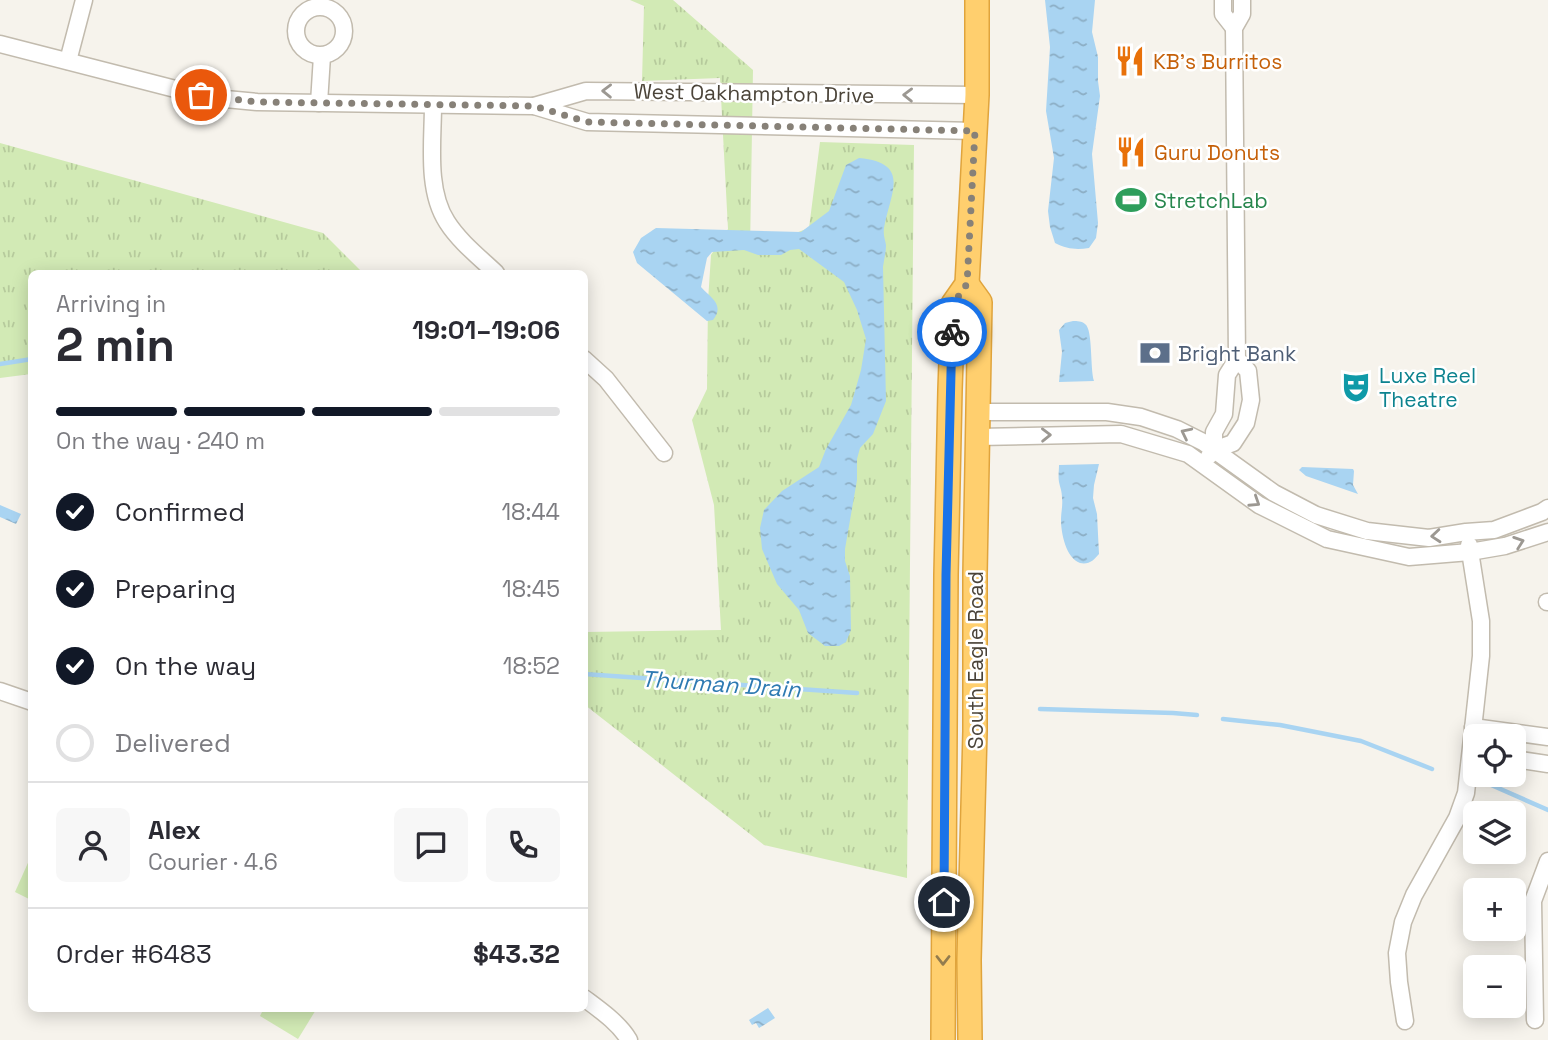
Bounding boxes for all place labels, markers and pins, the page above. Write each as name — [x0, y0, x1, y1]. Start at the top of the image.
restaurant icon: KB's Burritos — [1113, 44, 1147, 78]
place label: KB's Burritos — [1153, 48, 1282, 75]
pin — [171, 65, 231, 125]
restaurant icon: Guru Donuts — [1114, 135, 1148, 169]
place label: Guru Donuts — [1154, 139, 1280, 166]
sports icon: StretchLab — [1114, 183, 1148, 217]
place label: StretchLab — [1154, 187, 1268, 214]
bank icon: Bright Bank — [1138, 336, 1172, 370]
place label: Bright Bank — [1178, 340, 1296, 367]
place label: Luxe Reel Theatre — [1379, 362, 1476, 413]
theatre icon: Luxe Reel Theatre — [1339, 370, 1373, 404]
pin — [914, 872, 974, 932]

